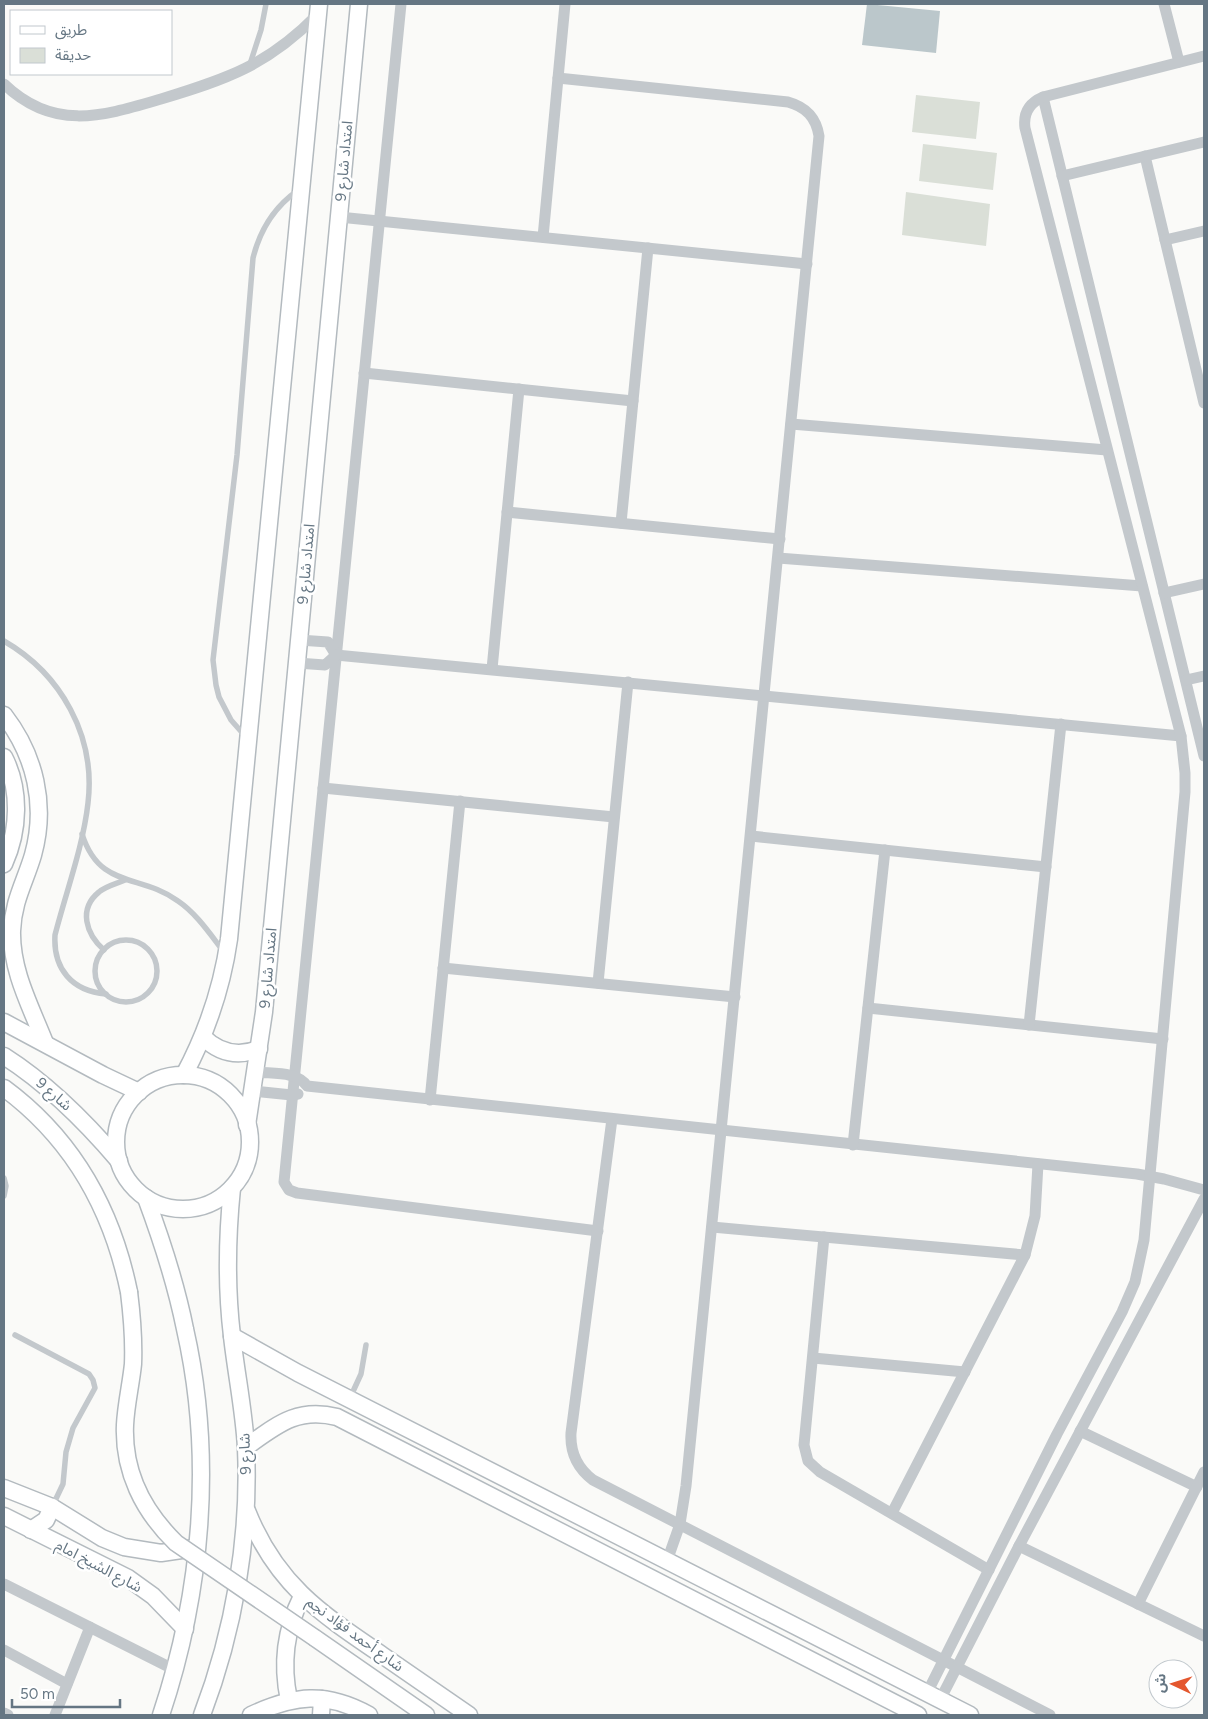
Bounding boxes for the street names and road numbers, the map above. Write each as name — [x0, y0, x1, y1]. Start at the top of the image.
street label: امتداد شارع 9 — [332, 120, 359, 202]
street label: امتداد شارع 9 — [294, 523, 321, 605]
street label: امتداد شارع 9 — [256, 927, 283, 1009]
street label: شارع 9 — [30, 1074, 76, 1117]
street label: شارع 9 — [235, 1433, 258, 1475]
street label: شارع الشيخ امام — [51, 1536, 145, 1599]
street label: شارع أحمد فؤاد نجم — [301, 1593, 407, 1678]

